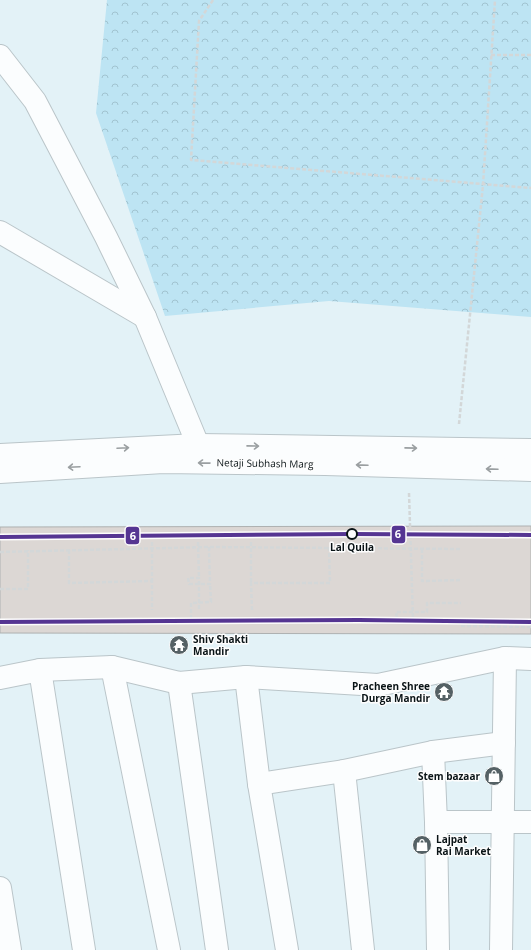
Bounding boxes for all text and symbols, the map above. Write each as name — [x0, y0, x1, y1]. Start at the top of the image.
one-way arrow — [246, 442, 259, 450]
one-way arrow — [116, 445, 129, 452]
one-way arrow — [404, 445, 417, 452]
street label: Netaji Subhash Marg — [216, 455, 314, 471]
one-way arrow — [198, 459, 211, 467]
one-way arrow — [356, 461, 369, 469]
one-way arrow — [68, 464, 81, 471]
one-way arrow — [486, 465, 499, 473]
line badge: 6 — [391, 525, 406, 544]
line badge: 6 — [125, 526, 140, 545]
text: 6 — [395, 526, 401, 541]
text: 6 — [130, 528, 136, 543]
marker: Lal Quila — [346, 528, 358, 540]
place label: Lal Quila — [330, 540, 374, 554]
place label: Shiv Shakti Mandir — [193, 632, 248, 658]
temple icon: Shiv Shakti Mandir — [168, 634, 190, 656]
place label: Pracheen Shree Durga Mandir — [352, 679, 430, 705]
temple icon: Pracheen Shree Durga Mandir — [433, 681, 455, 703]
shop icon: Stem bazaar — [483, 765, 505, 787]
place label: Stem bazaar — [418, 769, 480, 783]
place label: Lajpat Rai Market — [436, 832, 491, 858]
shop icon: Lajpat Rai Market — [411, 834, 433, 856]

